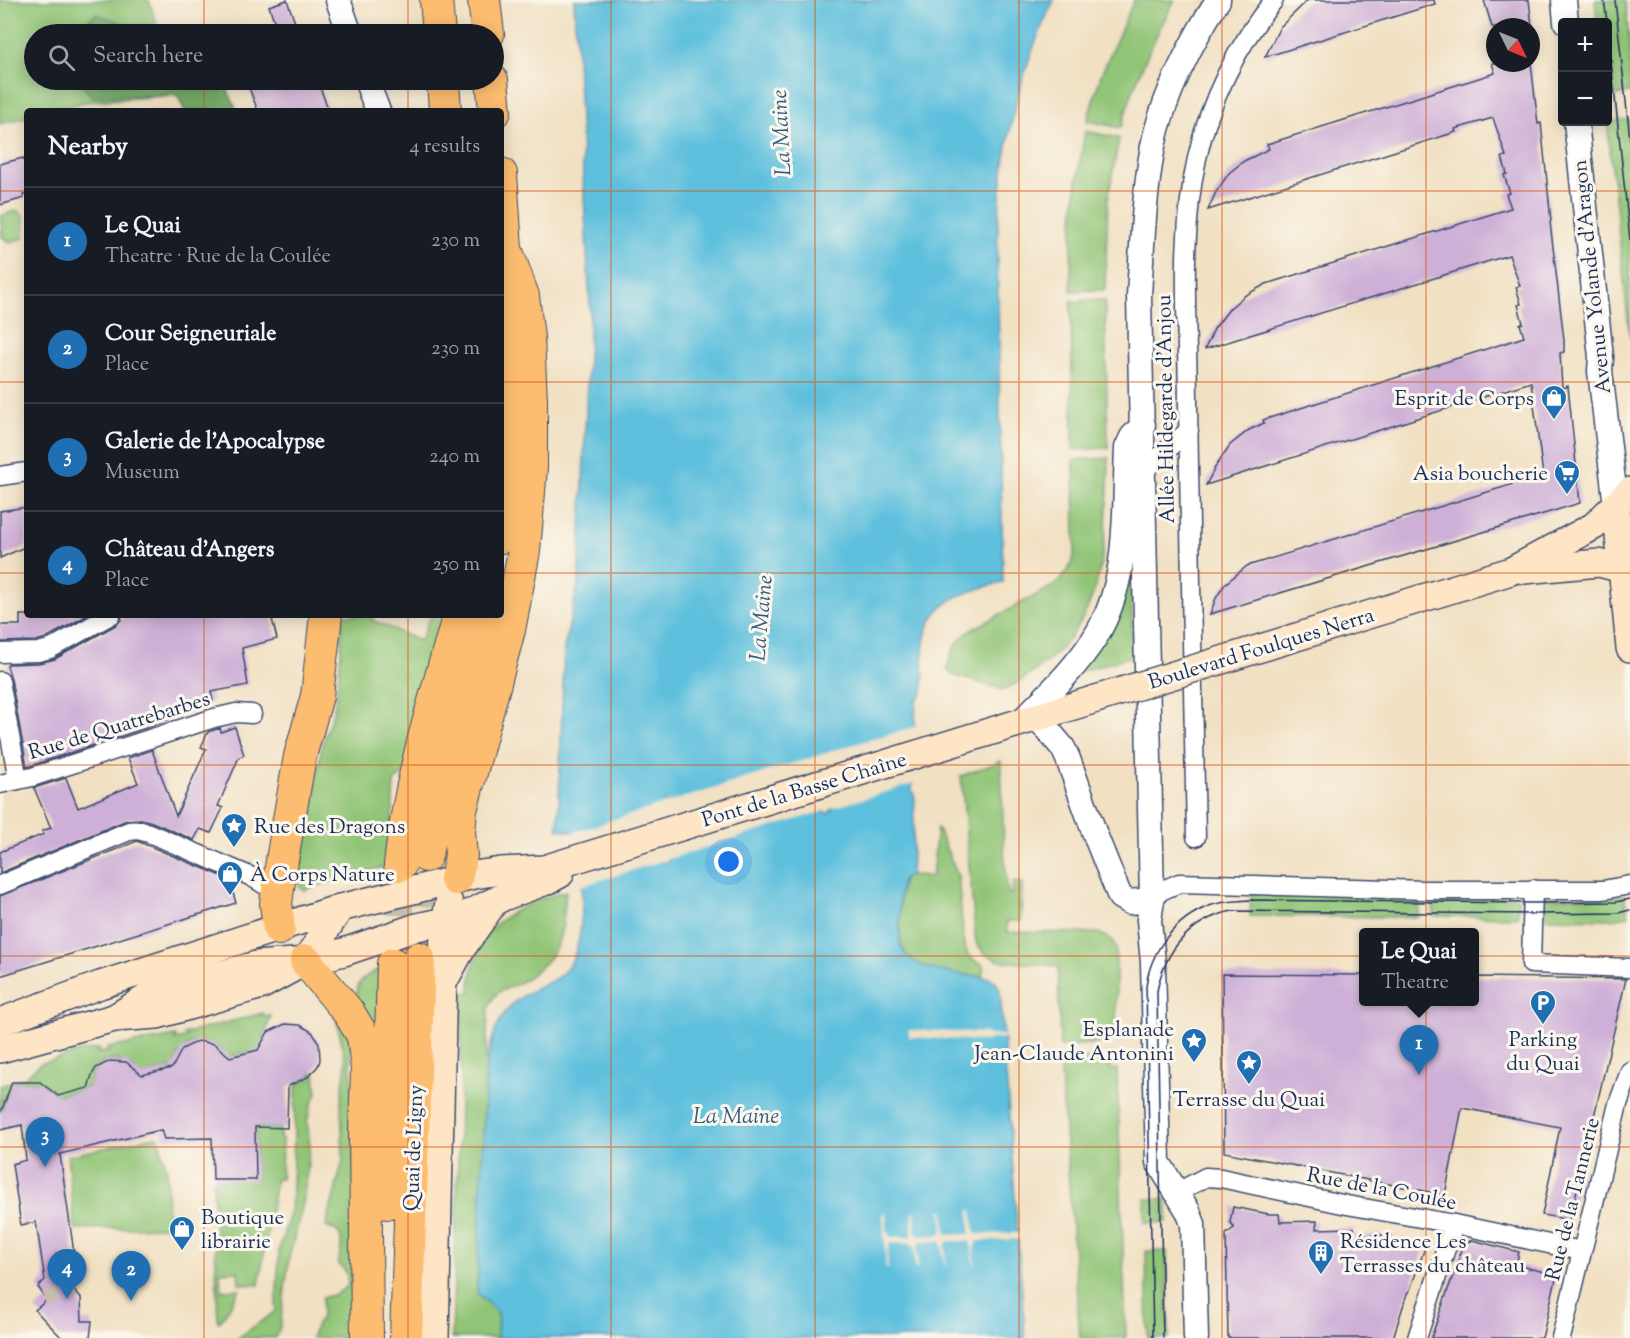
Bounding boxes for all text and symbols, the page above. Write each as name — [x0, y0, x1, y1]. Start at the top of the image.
north arrow — [1486, 18, 1540, 72]
map controls — [1558, 18, 1612, 126]
button: + — [1558, 18, 1612, 72]
search box — [24, 24, 504, 90]
icon: search — [45, 41, 78, 74]
text: Search here — [93, 41, 203, 73]
button: − — [1558, 72, 1612, 126]
water label: La Maine — [765, 89, 801, 177]
text: Nearby — [48, 129, 128, 166]
text: 4 results — [409, 133, 480, 162]
street label: Avenue Yolande d’Aragon — [1566, 158, 1620, 395]
text: Le Quai — [105, 211, 181, 243]
text: 1 — [64, 227, 71, 256]
text: 230 m — [431, 227, 480, 256]
text: Theatre · Rue de la Coulée — [105, 243, 331, 272]
street label: Allée Hildegarde d'Anjou — [1150, 294, 1184, 524]
text: Cour Seigneuriale — [105, 319, 277, 351]
text: 2 — [63, 335, 72, 364]
text: 230 m — [431, 335, 480, 364]
text: Place — [105, 351, 149, 380]
shop icon: Esprit de Corps — [1539, 383, 1569, 421]
place label: Esprit de Corps — [1394, 385, 1534, 415]
text: Galerie de l'Apocalypse — [105, 427, 325, 459]
text: 3 — [63, 443, 72, 472]
text: 240 m — [429, 443, 480, 472]
supermarket icon: Asia boucherie — [1552, 458, 1582, 496]
text: Museum — [105, 459, 180, 488]
place label: Asia boucherie — [1413, 460, 1548, 490]
text: Château d'Angers — [105, 535, 275, 567]
text: 4 — [62, 551, 73, 580]
text: 250 m — [432, 551, 480, 580]
text: Place — [105, 567, 149, 596]
water label: La Maine — [743, 574, 783, 663]
street label: Boulevard Foulques Nerra — [1145, 601, 1379, 699]
street label: Rue de Quatrebarbes — [25, 685, 214, 769]
street label: Pont de la Basse Chaîne — [698, 745, 911, 836]
place icon: Rue des Dragons — [219, 811, 249, 849]
place label: Rue des Dragons — [254, 813, 405, 843]
your location — [714, 847, 743, 876]
shop icon: À Corps Nature — [215, 859, 245, 897]
place label: À Corps Nature — [250, 861, 395, 891]
popup — [1359, 928, 1479, 1006]
text: Le Quai — [1381, 937, 1457, 969]
text: Theatre — [1381, 969, 1449, 998]
parking icon: Parking du Quai — [1528, 988, 1558, 1026]
place label: Esplanade Jean-Claude Antonini — [973, 1016, 1174, 1070]
place icon: Esplanade Jean-Claude Antonini — [1179, 1026, 1209, 1064]
pin: 1 — [1400, 1026, 1438, 1075]
place label: Parking du Quai — [1506, 1026, 1580, 1080]
place icon: Terrasse du Quai — [1234, 1048, 1264, 1086]
street label: Quai de Ligny — [398, 1084, 432, 1212]
place label: Terrasse du Quai — [1173, 1086, 1325, 1116]
water label: La Maine — [693, 1102, 779, 1134]
street label: Rue de la Tannerie — [1539, 1115, 1609, 1284]
pin: 3 — [26, 1118, 64, 1167]
street label: Rue de la Coulée — [1304, 1161, 1459, 1219]
place label: Boutique librairie — [201, 1204, 284, 1258]
shop icon: Boutique librairie — [167, 1214, 197, 1252]
place label: Résidence Les Terrasses du château — [1340, 1228, 1525, 1282]
building icon: Résidence Les Terrasses du château — [1306, 1238, 1336, 1276]
pin: 4 — [48, 1250, 86, 1299]
pin: 2 — [112, 1252, 150, 1301]

